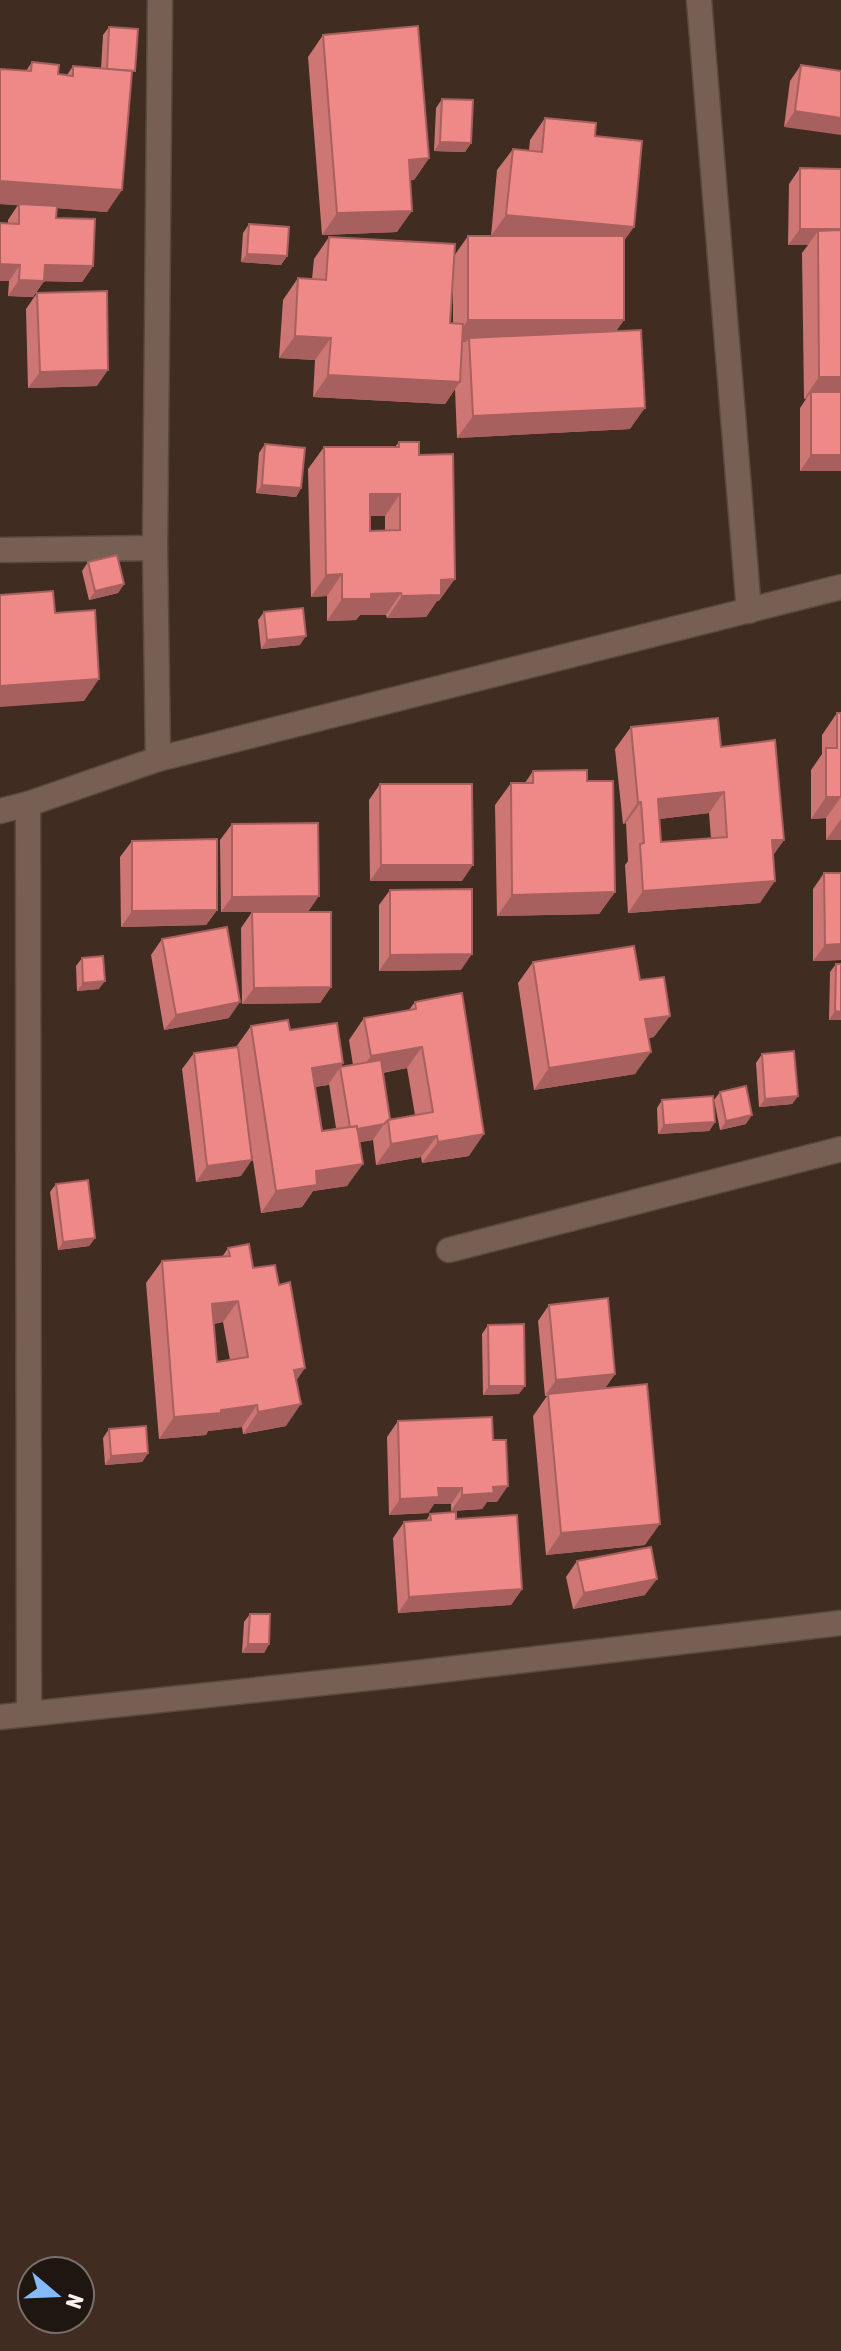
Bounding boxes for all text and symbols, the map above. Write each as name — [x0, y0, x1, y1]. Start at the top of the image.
north arrow — [16, 2255, 96, 2335]
text: N — [61, 2291, 89, 2312]

